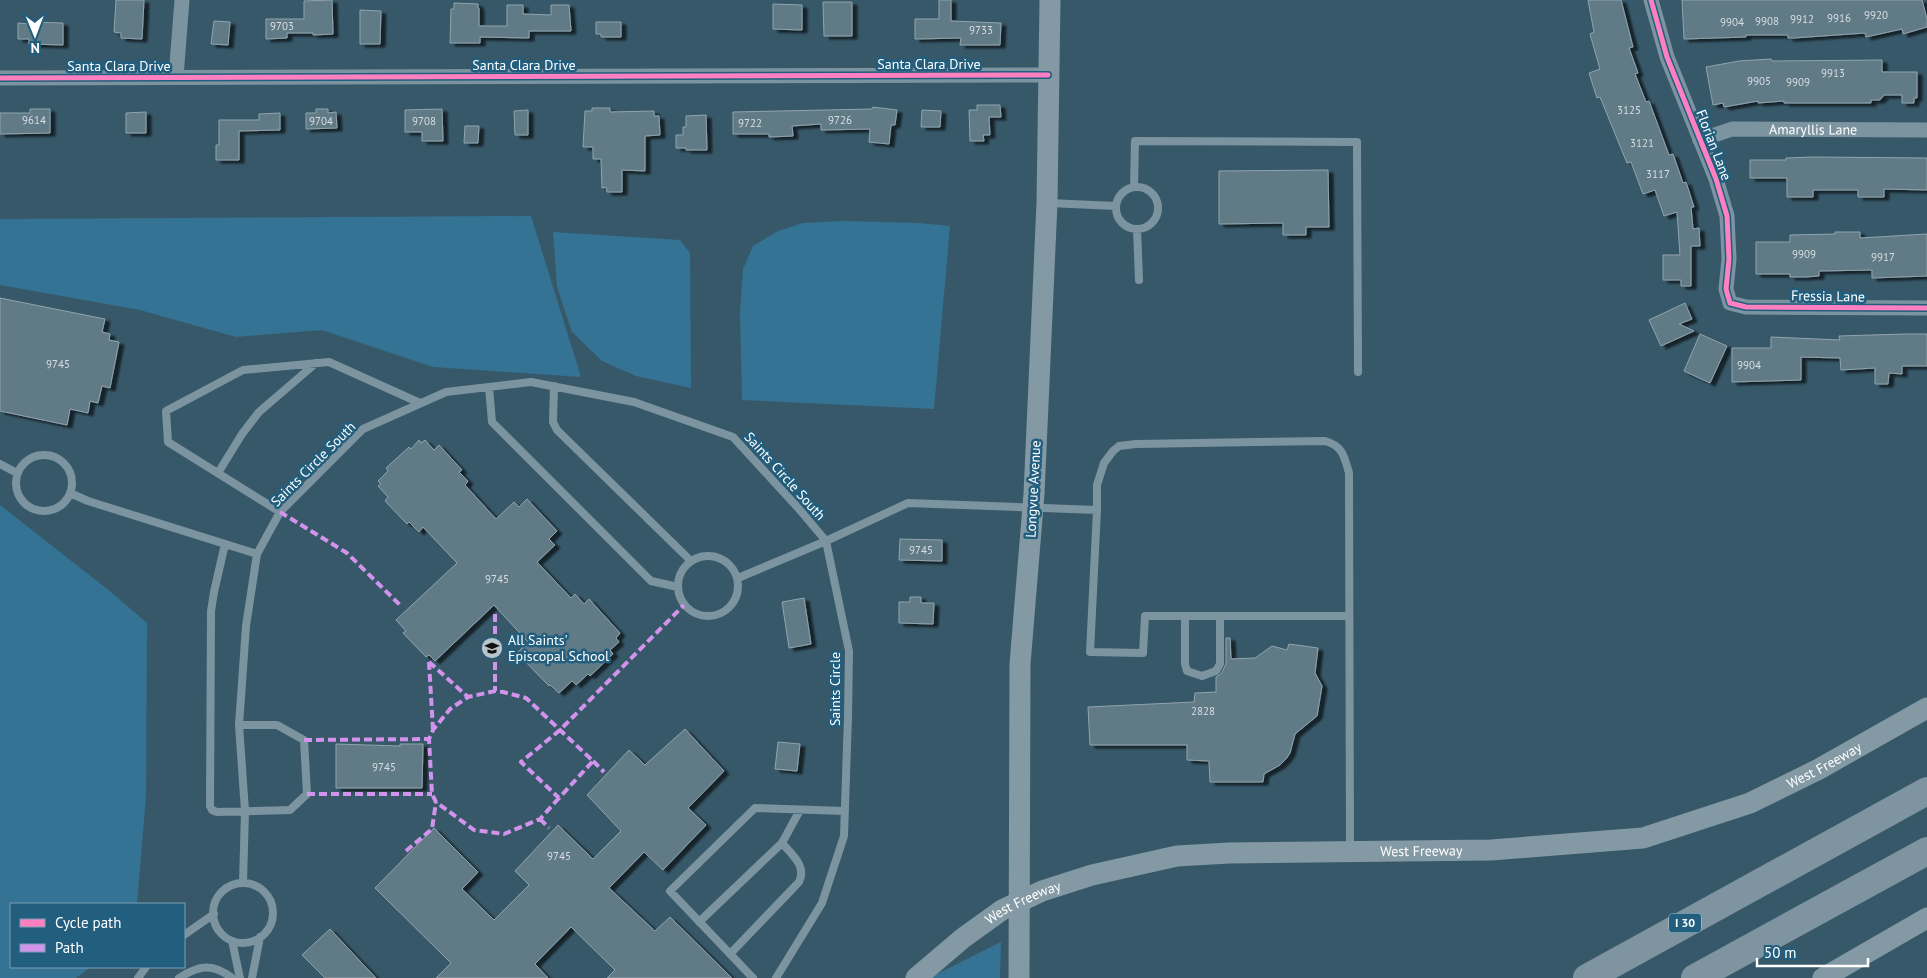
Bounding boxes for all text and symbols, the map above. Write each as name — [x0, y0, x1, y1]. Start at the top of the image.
house number: 9920 — [1864, 8, 1888, 22]
north arrow — [10, 10, 60, 60]
house number: 9916 — [1827, 11, 1851, 25]
house number: 9912 — [1790, 12, 1814, 26]
house number: 9908 — [1755, 14, 1779, 28]
house number: 9904 — [1720, 15, 1744, 29]
house number: 9703 — [270, 19, 294, 33]
house number: 9733 — [969, 23, 993, 37]
text: N — [30, 39, 40, 57]
street label: Santa Clara Drive — [877, 55, 981, 73]
street label: Santa Clara Drive — [472, 56, 576, 74]
street label: Santa Clara Drive — [67, 57, 171, 75]
house number: 9913 — [1821, 66, 1845, 80]
house number: 9905 — [1747, 74, 1771, 88]
house number: 9909 — [1786, 75, 1810, 89]
house number: 3125 — [1617, 103, 1641, 117]
street label: Florian Lane — [1692, 107, 1736, 183]
house number: 9614 — [22, 113, 46, 127]
house number: 9726 — [828, 113, 852, 127]
house number: 9704 — [309, 114, 333, 128]
house number: 9708 — [412, 114, 436, 128]
house number: 9722 — [738, 116, 762, 130]
street label: Amaryllis Lane — [1769, 120, 1857, 139]
house number: 3121 — [1630, 136, 1654, 150]
house number: 3117 — [1646, 167, 1670, 181]
house number: 9909 — [1792, 247, 1816, 261]
house number: 9917 — [1871, 250, 1895, 264]
street label: Fressia Lane — [1791, 286, 1865, 306]
house number: 9745 — [46, 357, 70, 371]
house number: 9904 — [1737, 358, 1761, 372]
street label: Saints Circle South — [267, 418, 359, 510]
street label: Saints Circle South — [741, 428, 829, 524]
street label: Longvue Avenue — [1021, 440, 1045, 538]
house number: 9745 — [909, 543, 933, 557]
house number: 9745 — [485, 572, 509, 586]
place label: All Saints' Episcopal School — [508, 631, 609, 665]
school or university icon: All Saints' Episcopal School — [480, 636, 504, 660]
street label: Saints Circle — [826, 652, 844, 726]
house number: 2828 — [1191, 704, 1215, 718]
street label: West Freeway — [1784, 738, 1865, 792]
house number: 9745 — [372, 760, 396, 774]
street label: West Freeway — [1380, 841, 1463, 860]
house number: 9745 — [547, 849, 571, 863]
street label: West Freeway — [981, 876, 1063, 928]
legend — [10, 903, 185, 968]
text: Cycle path — [55, 913, 121, 932]
road number: I 30 — [1669, 914, 1701, 932]
scale bar — [1757, 936, 1868, 968]
text: Path — [55, 938, 84, 957]
text: 50 m — [1764, 943, 1797, 962]

